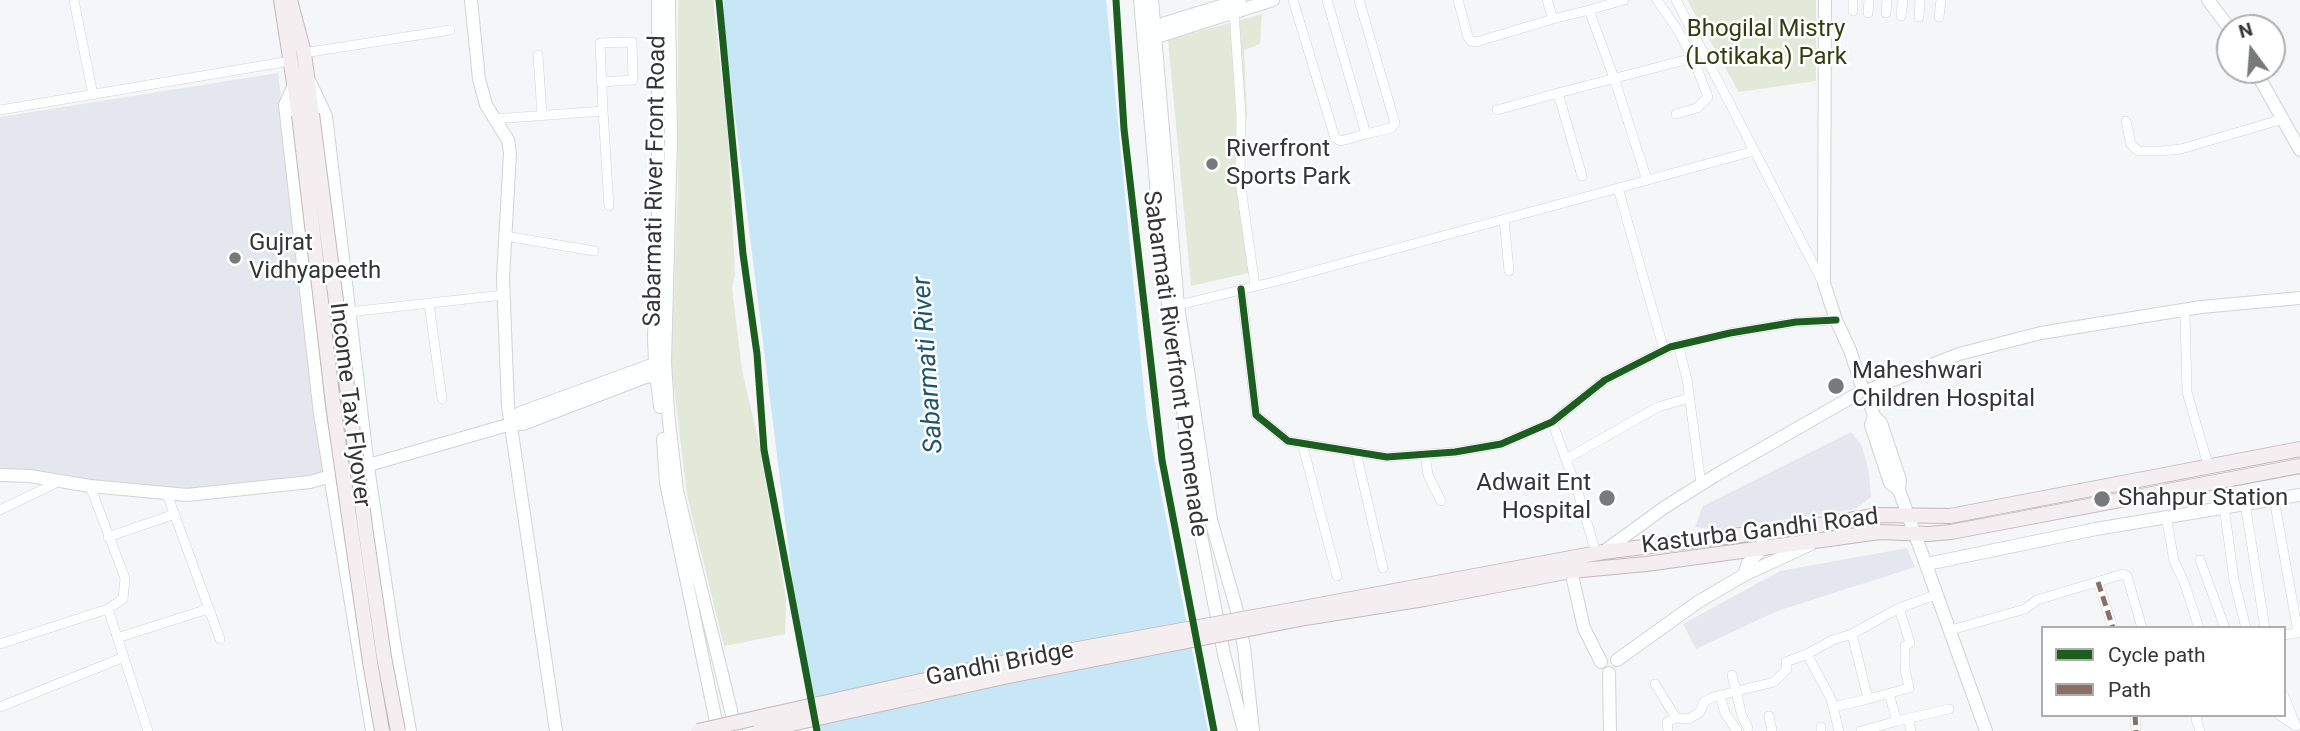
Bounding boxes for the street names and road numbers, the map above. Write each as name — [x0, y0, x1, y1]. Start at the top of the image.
street label: Sabarmati River Front Road — [639, 35, 673, 327]
street label: Sabarmati Riverfront Promenade — [1135, 189, 1213, 539]
street label: Income Tax Flyover — [322, 301, 376, 509]
street label: Kasturba Gandhi Road — [1640, 503, 1880, 561]
street label: Gandhi Bridge — [924, 637, 1076, 693]

